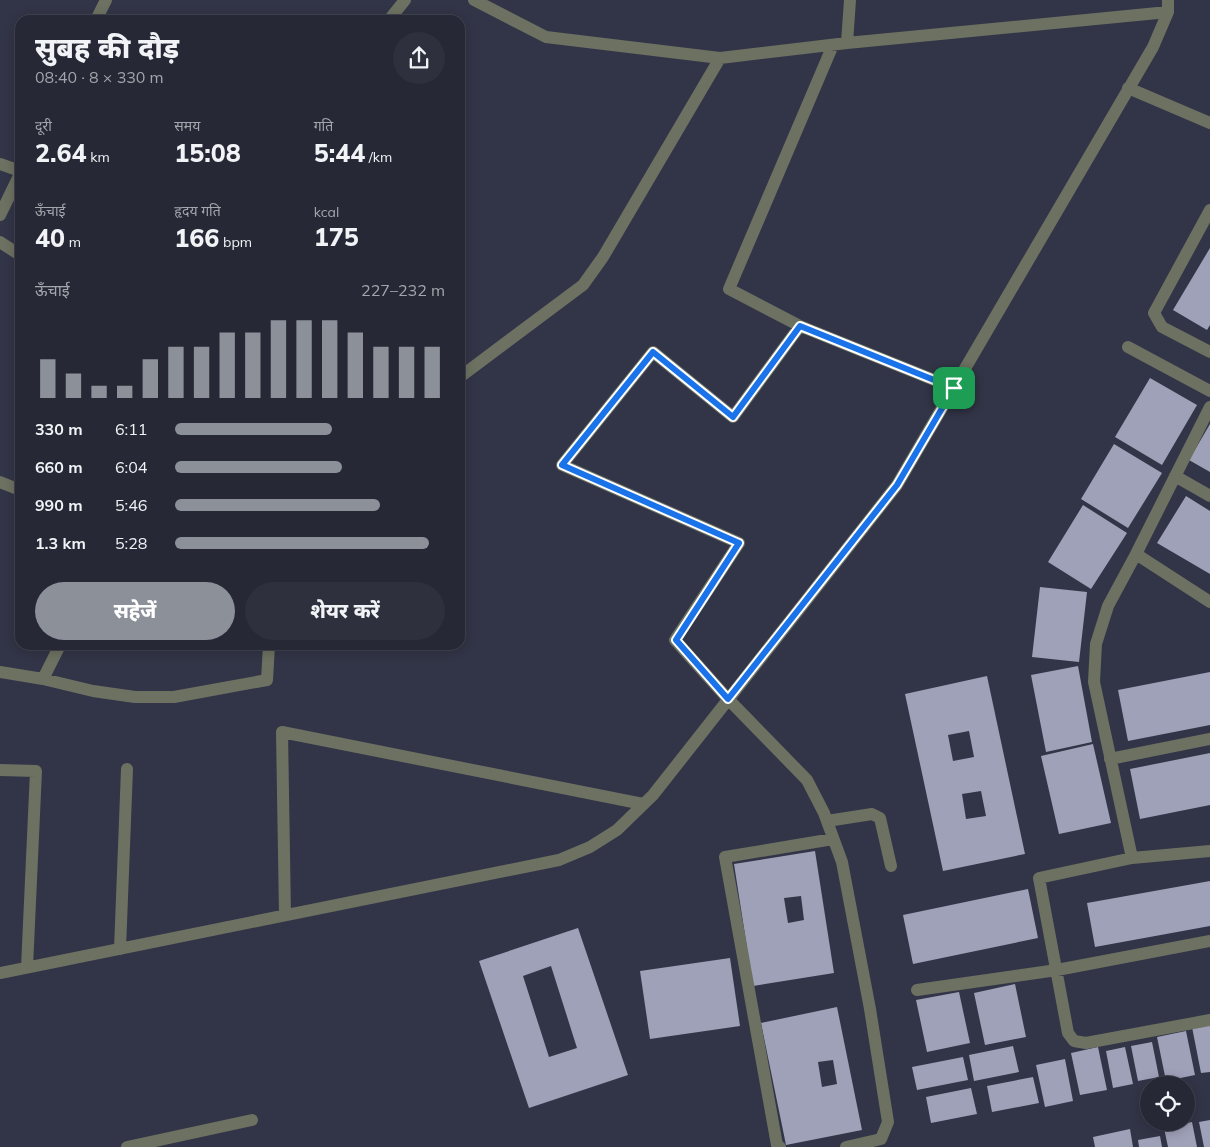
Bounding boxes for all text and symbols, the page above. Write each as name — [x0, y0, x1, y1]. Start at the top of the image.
text: सुबह की दौड़ — [35, 30, 179, 65]
button: share — [393, 32, 445, 84]
text: 08:40 · 8 × 330 m — [35, 67, 164, 87]
text: दूरी — [35, 117, 52, 135]
text: समय — [174, 117, 200, 135]
text: गति — [314, 117, 333, 135]
text: 2.64 — [35, 137, 87, 168]
text: 15:08 — [174, 137, 241, 168]
text: 5:44 — [314, 137, 365, 168]
text: km — [87, 148, 110, 166]
text: /km — [365, 148, 392, 166]
text: ऊँचाई — [35, 202, 65, 220]
text: हृदय गति — [174, 202, 221, 220]
text: kcal — [314, 203, 339, 221]
text: 175 — [314, 221, 359, 252]
text: 40 — [35, 222, 65, 253]
text: 166 — [174, 222, 219, 253]
text: m — [65, 233, 81, 251]
text: bpm — [219, 233, 252, 251]
text: ऊँचाई — [35, 280, 70, 300]
text: 227–232 m — [361, 280, 445, 300]
pin — [933, 367, 975, 409]
icon: arrive — [940, 374, 968, 402]
text: 330 m — [35, 419, 83, 439]
text: 6:11 — [115, 419, 147, 439]
text: 660 m — [35, 457, 83, 477]
text: 6:04 — [115, 457, 147, 477]
text: 990 m — [35, 495, 83, 515]
text: 5:46 — [115, 495, 147, 515]
text: 1.3 km — [35, 533, 86, 553]
text: 5:28 — [115, 533, 147, 553]
button: सहेजें — [35, 582, 235, 640]
button: शेयर करें — [245, 582, 445, 640]
map controls — [1140, 1076, 1195, 1131]
button: locate — [1140, 1076, 1195, 1131]

